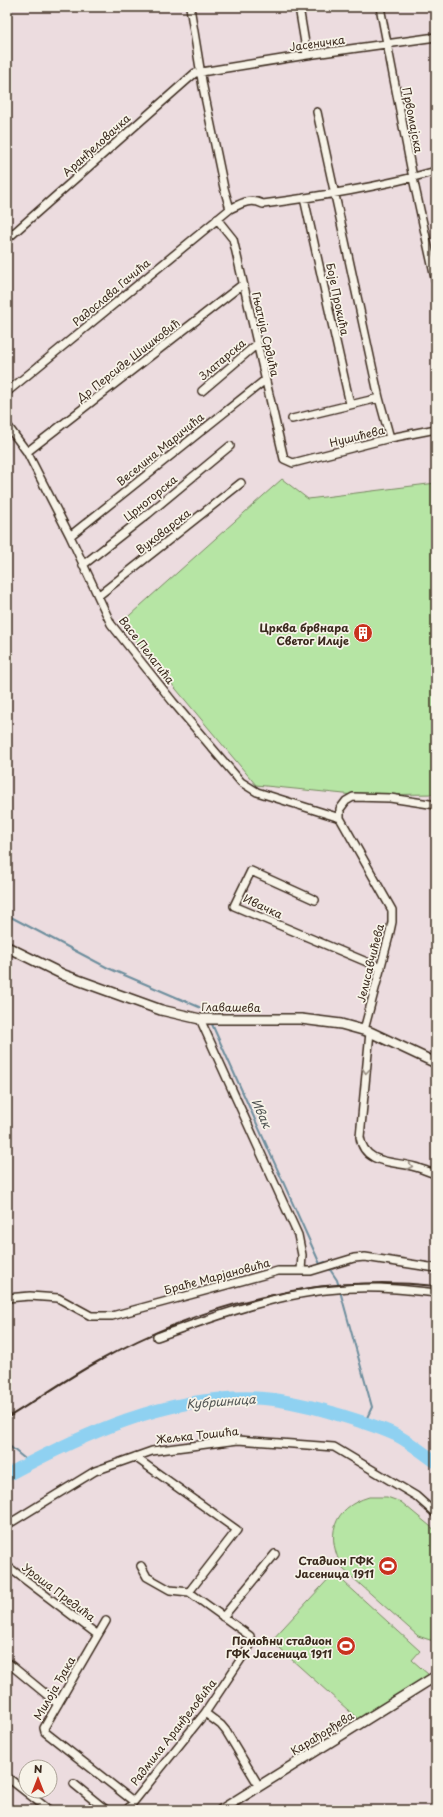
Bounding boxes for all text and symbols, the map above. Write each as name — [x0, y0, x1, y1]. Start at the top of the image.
street label: Јасеничка — [288, 31, 346, 55]
street label: Првомајска — [398, 86, 428, 154]
street label: Аранђеловачка — [58, 110, 134, 180]
street label: Радослава Гачића — [68, 254, 154, 330]
street label: Боје Прокића — [322, 261, 354, 337]
street label: Гњатија Срдића — [248, 290, 284, 378]
street label: Др Персиде Шишковић — [72, 314, 183, 406]
street label: Златарска — [194, 334, 249, 384]
street label: Веселина Маричића — [113, 408, 207, 490]
street label: Нушићева — [328, 421, 386, 451]
street label: Црногорска — [119, 471, 181, 525]
street label: Вуковарска — [132, 504, 194, 558]
street label: Васе Пелагића — [115, 613, 179, 687]
place label: Црква брвнара Светог Илије — [260, 619, 349, 649]
building icon: Црква брвнара Светог Илије — [352, 622, 374, 644]
street label: Ивачка — [240, 889, 286, 923]
street label: Јелисавчићева — [352, 922, 388, 1004]
street label: Главашева — [201, 998, 261, 1016]
one-way arrow — [362, 1068, 371, 1074]
water label: Ивак — [248, 1095, 277, 1131]
one-way arrow — [407, 1161, 413, 1170]
street label: Браће Марјановића — [162, 1254, 272, 1298]
water label: Кубршница — [186, 1390, 257, 1412]
street label: Жељка Тошића — [155, 1422, 239, 1448]
place label: Стадион ГФК Јасеница 1911 — [295, 1552, 374, 1582]
sports icon: Стадион ГФК Јасеница 1911 — [377, 1555, 399, 1577]
street label: Уроша Предића — [19, 1559, 99, 1625]
place label: Помоћни стадион ГФК Јасеница 1911 — [226, 1632, 332, 1662]
sports icon: Помоћни стадион ГФК Јасеница 1911 — [335, 1635, 357, 1657]
street label: Милоја Ђака — [29, 1653, 79, 1723]
street label: Радмила Аранђеловића — [126, 1675, 220, 1789]
street label: Карађорђева — [287, 1707, 357, 1759]
north arrow — [18, 1759, 58, 1799]
text: N — [34, 1760, 43, 1777]

